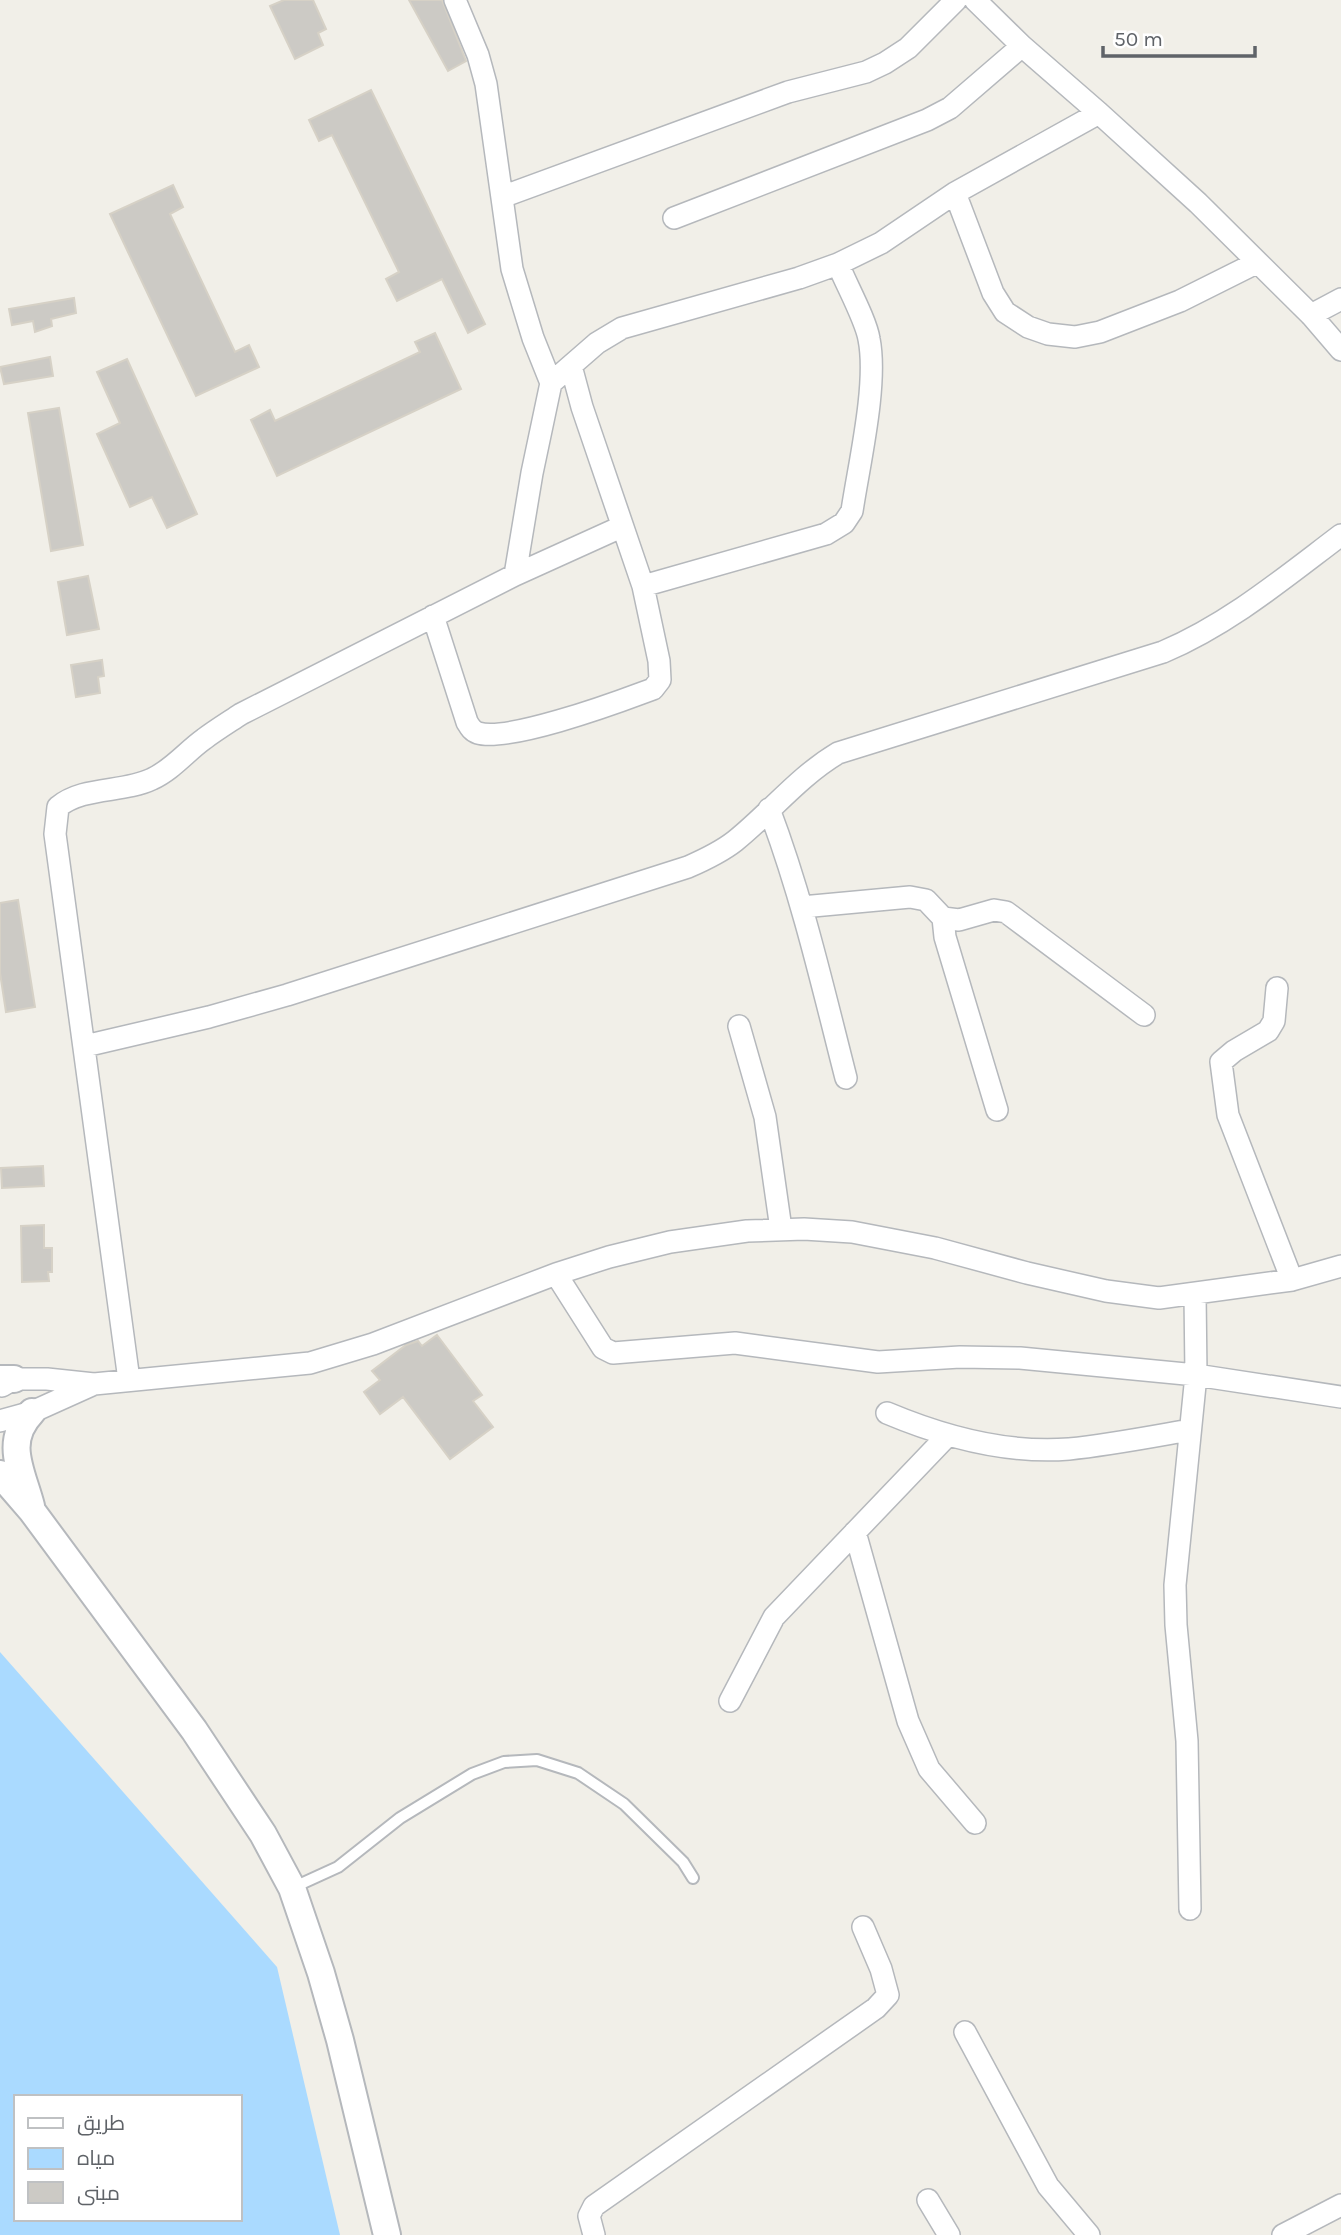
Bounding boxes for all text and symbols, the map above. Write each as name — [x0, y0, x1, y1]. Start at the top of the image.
scale bar — [1103, 14, 1255, 58]
text: 50 m — [1114, 27, 1163, 51]
legend — [14, 2095, 242, 2221]
text: طريق — [77, 2111, 125, 2136]
text: مياه — [77, 2146, 115, 2170]
text: مبنى — [77, 2181, 120, 2206]

